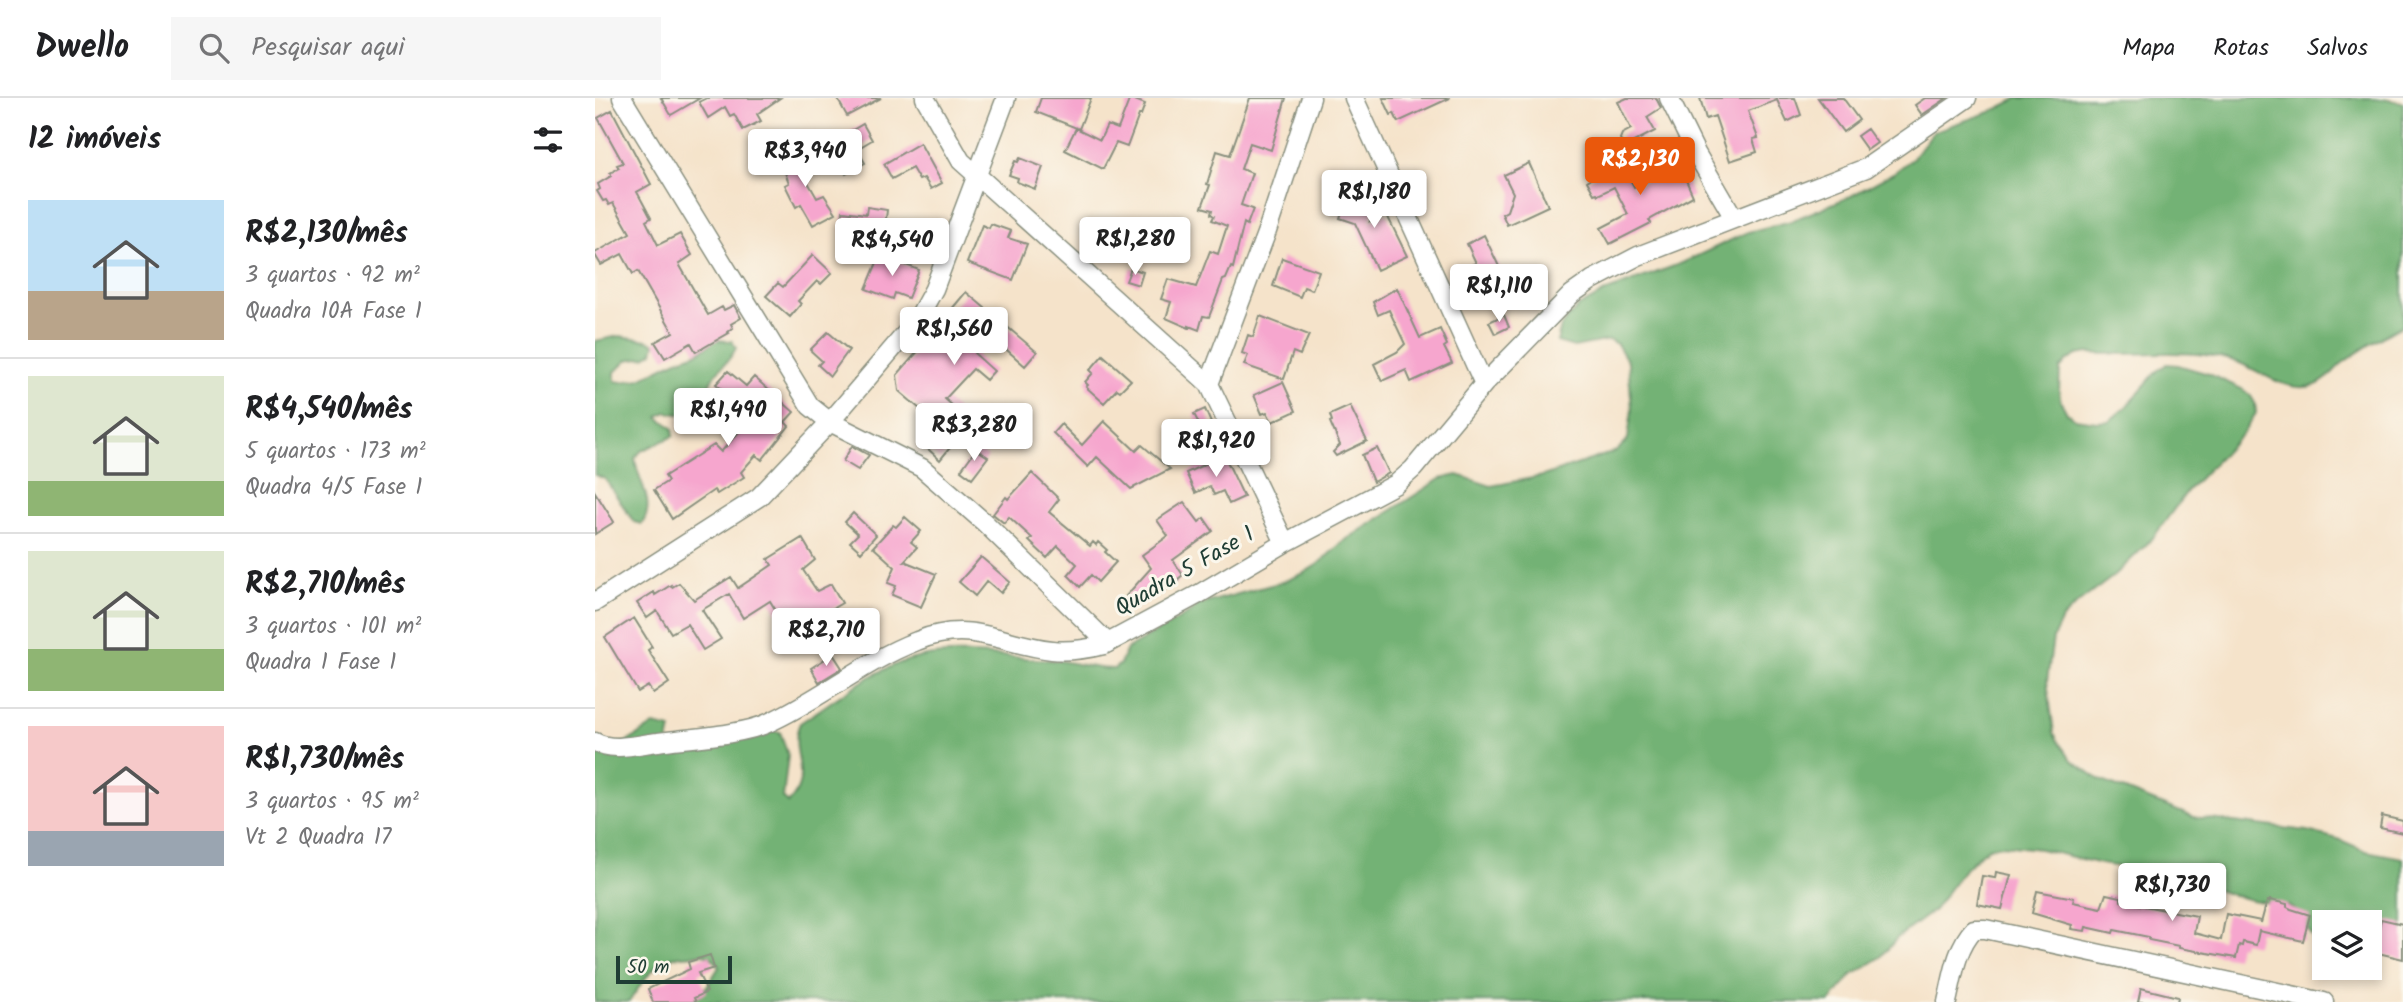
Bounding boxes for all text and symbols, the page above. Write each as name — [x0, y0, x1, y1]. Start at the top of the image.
search box — [171, 17, 661, 80]
text: Dwello — [35, 22, 129, 75]
text: Pesquisar aqui — [251, 27, 405, 69]
icon: search — [195, 29, 233, 67]
text: Mapa — [2122, 29, 2175, 68]
text: Rotas — [2213, 29, 2269, 68]
text: Salvos — [2307, 29, 2368, 68]
text: 12 imóveis — [28, 116, 161, 164]
icon: filters — [529, 121, 567, 159]
pin: R$3,940 — [740, 130, 870, 189]
text: R$3,940 — [764, 134, 846, 170]
pin: R$2,130 — [1575, 138, 1705, 197]
text: R$2,130 — [1601, 142, 1679, 178]
pin: R$1,180 — [1309, 170, 1439, 230]
text: R$1,180 — [1338, 175, 1410, 211]
text: R$2,130/mês — [245, 210, 408, 258]
pin: R$4,540 — [827, 218, 957, 278]
pin: R$1,280 — [1070, 218, 1200, 277]
text: R$1,280 — [1095, 222, 1175, 258]
text: R$4,540 — [851, 223, 933, 259]
icon: home — [84, 228, 168, 312]
text: 3 quartos · 92 m² — [245, 258, 420, 294]
pin: R$1,110 — [1434, 264, 1564, 324]
text: R$1,110 — [1466, 269, 1532, 305]
text: Quadra 10A Fase 1 — [245, 294, 422, 330]
pin: R$1,560 — [889, 308, 1019, 367]
text: R$1,560 — [916, 312, 992, 348]
text: R$4,540/mês — [245, 386, 413, 434]
pin: R$1,490 — [663, 388, 793, 448]
text: R$1,490 — [690, 393, 766, 429]
icon: home — [84, 404, 168, 488]
pin: R$3,280 — [909, 404, 1039, 463]
text: R$3,280 — [932, 408, 1016, 444]
pin: R$1,920 — [1151, 420, 1281, 479]
text: R$1,920 — [1177, 424, 1255, 460]
text: 5 quartos · 173 m² — [245, 434, 426, 470]
text: Quadra 4/5 Fase 1 — [245, 470, 423, 506]
street label: Quadra 5 Fase 1 — [1108, 517, 1262, 627]
text: R$2,710/mês — [245, 561, 405, 609]
icon: home — [84, 579, 168, 663]
pin: R$2,710 — [761, 608, 891, 668]
text: 3 quartos · 101 m² — [245, 609, 421, 645]
text: R$2,710 — [788, 613, 864, 649]
text: Quadra 1 Fase 1 — [245, 645, 397, 681]
text: R$1,730/mês — [245, 736, 404, 784]
icon: home — [84, 754, 168, 838]
text: 3 quartos · 95 m² — [245, 784, 419, 820]
text: Vt 2 Quadra 17 — [245, 820, 391, 856]
pin: R$1,730 — [2107, 864, 2237, 923]
text: R$1,730 — [2134, 868, 2210, 904]
map controls — [2312, 910, 2382, 980]
button: layers — [2312, 910, 2382, 980]
scale bar — [616, 953, 731, 985]
text: 50 m — [627, 953, 669, 983]

